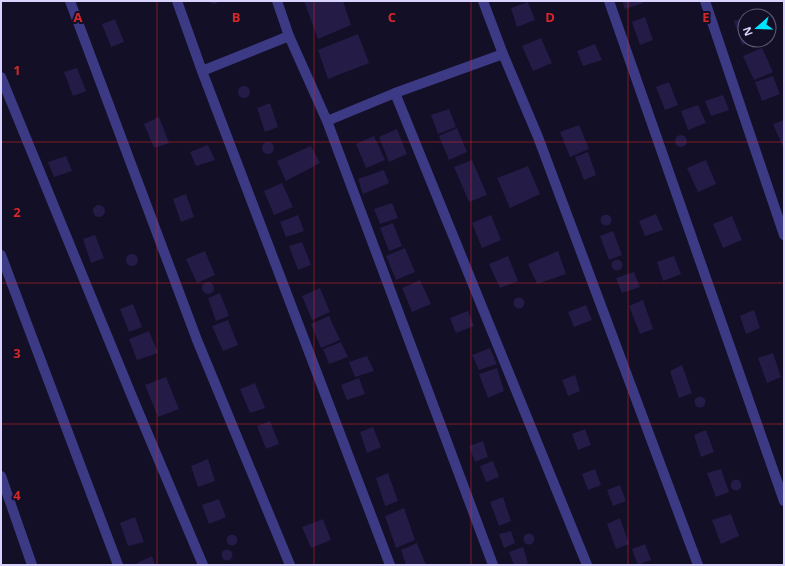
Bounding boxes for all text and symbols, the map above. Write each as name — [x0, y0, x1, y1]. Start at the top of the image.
text: A — [74, 8, 83, 26]
text: B — [232, 8, 241, 26]
text: C — [388, 8, 396, 26]
text: D — [545, 8, 555, 26]
text: E — [702, 8, 710, 26]
north arrow — [737, 8, 777, 48]
text: N — [739, 25, 756, 38]
text: 1 — [13, 61, 21, 79]
text: 2 — [13, 203, 21, 221]
text: 3 — [13, 344, 21, 362]
text: 4 — [13, 486, 21, 504]

